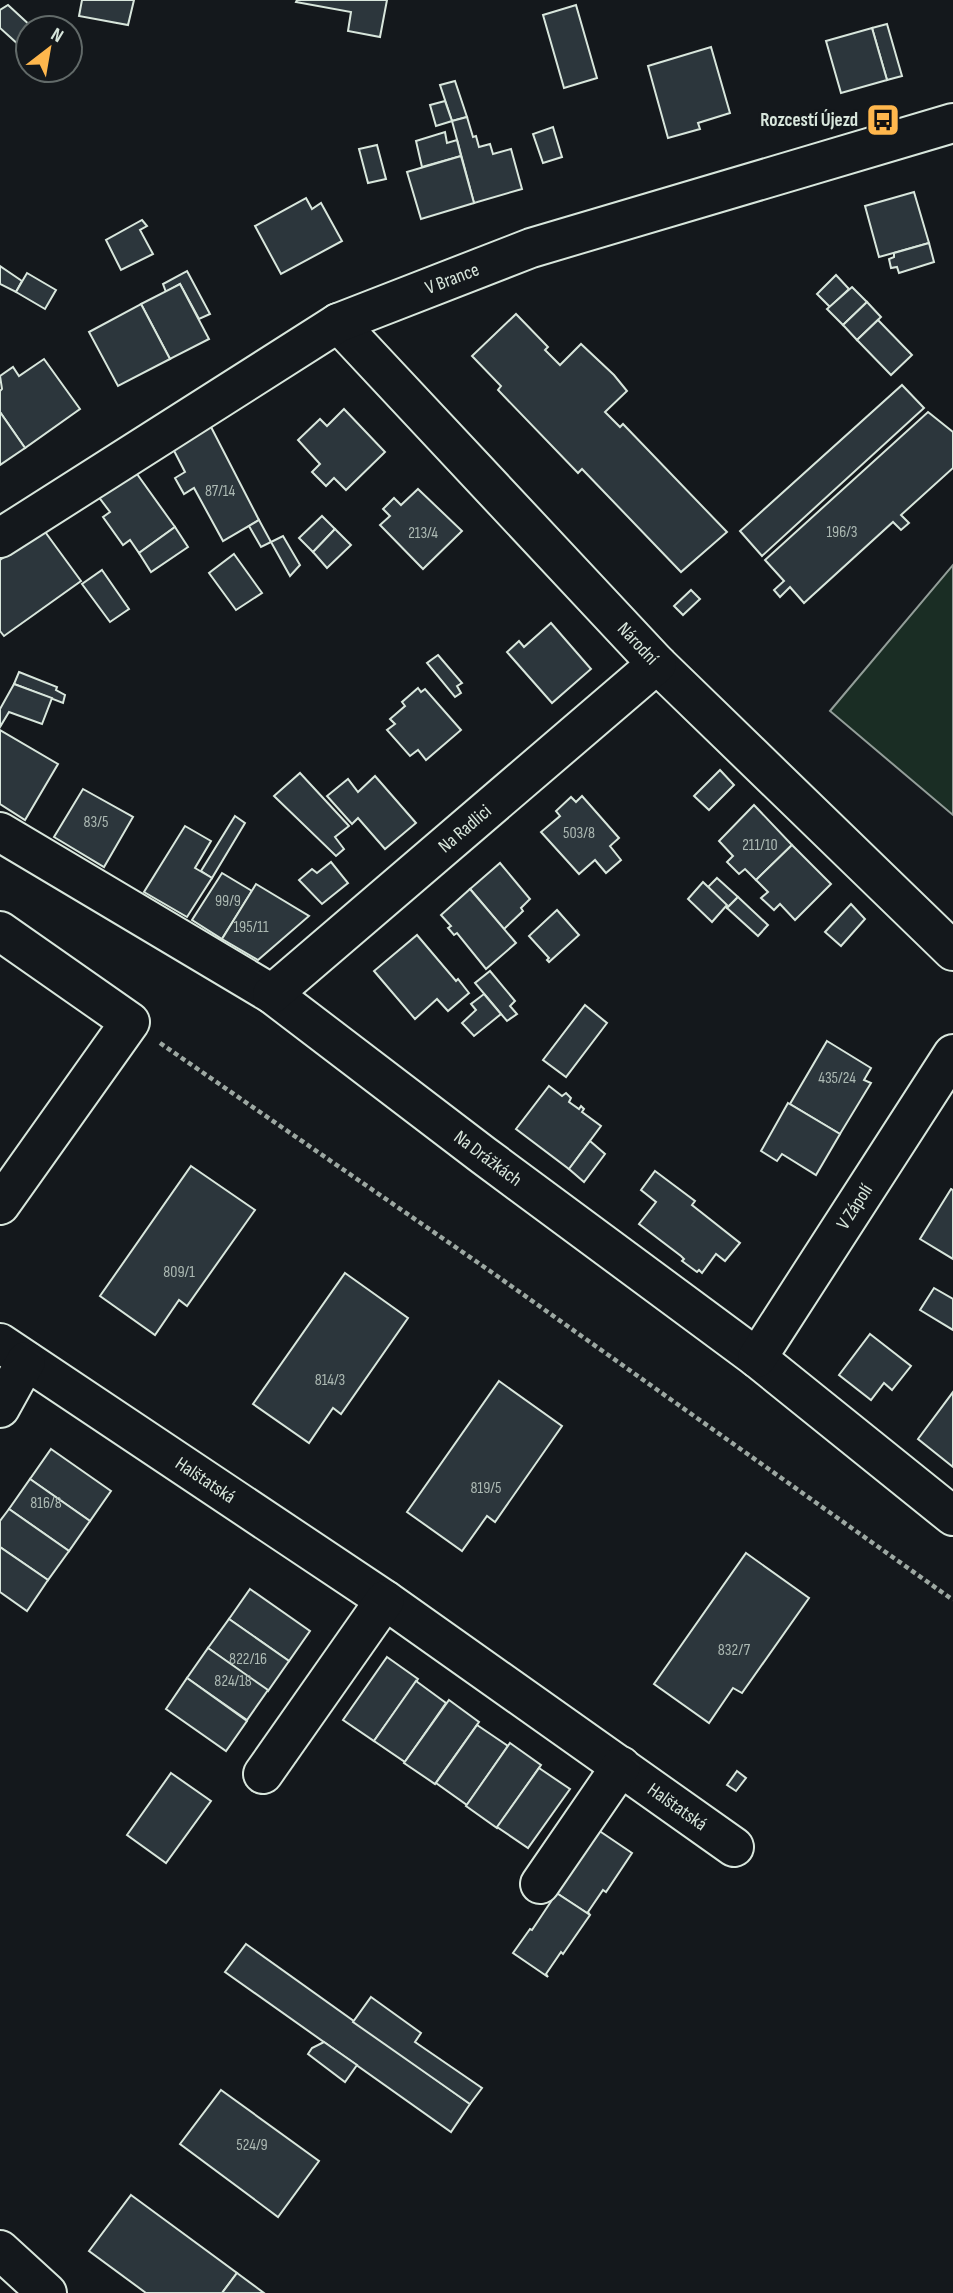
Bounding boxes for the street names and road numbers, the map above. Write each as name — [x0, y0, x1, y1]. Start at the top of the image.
street label: V Brance — [422, 258, 482, 299]
street label: Národní — [613, 618, 664, 670]
street label: Na Radlici — [434, 800, 496, 858]
street label: Na Drážkách — [449, 1126, 526, 1191]
street label: V Zápolí — [831, 1179, 878, 1234]
street label: Halštatská — [171, 1452, 240, 1508]
street label: Halštatská — [643, 1778, 711, 1836]

